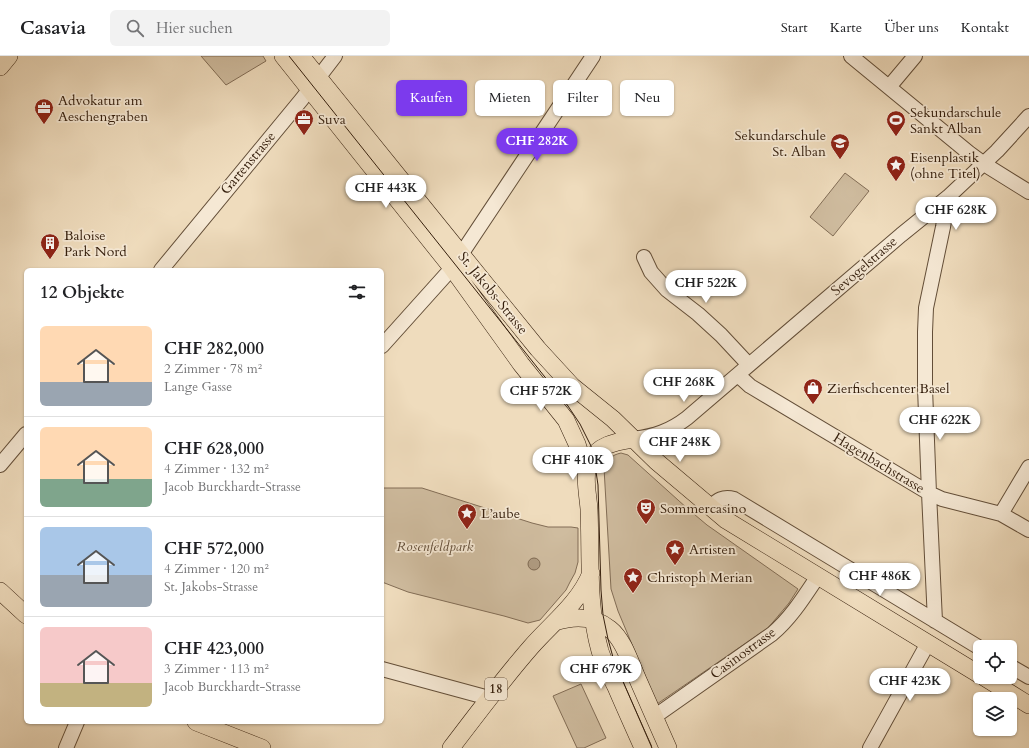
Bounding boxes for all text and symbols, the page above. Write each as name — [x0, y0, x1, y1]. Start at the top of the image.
search box — [110, 10, 390, 46]
text: Casavia — [20, 15, 86, 41]
icon: search — [124, 17, 146, 39]
text: Hier suchen — [156, 18, 233, 38]
text: Start — [781, 18, 808, 37]
text: Karte — [830, 18, 862, 37]
text: Über uns — [884, 18, 939, 37]
text: Kontakt — [961, 18, 1009, 37]
chip: Kaufen — [396, 80, 467, 116]
chip: Mieten — [475, 80, 545, 116]
chip: Filter — [553, 80, 612, 116]
chip: Neu — [620, 80, 674, 116]
place label: Advokatur am Aeschengraben — [58, 91, 148, 126]
office icon: Advokatur am Aeschengraben — [33, 97, 55, 125]
place label: Sekundarschule Sankt Alban — [910, 103, 1001, 138]
office icon: Suva — [293, 108, 315, 136]
sports icon: Sekundarschule Sankt Alban — [885, 109, 907, 137]
place label: Suva — [318, 110, 346, 129]
place label: Sekundarschule St. Alban — [735, 126, 826, 161]
street label: Gartenstrasse — [216, 127, 280, 199]
pin: CHF 282K — [496, 128, 578, 162]
text: CHF 282K — [505, 132, 569, 150]
school or university icon: Sekundarschule St. Alban — [829, 132, 851, 160]
place label: Eisenplastik (ohne Titel) — [910, 148, 981, 183]
place icon: Eisenplastik (ohne Titel) — [885, 154, 907, 182]
pin: CHF 443K — [345, 175, 427, 209]
text: CHF 443K — [354, 179, 418, 197]
pin: CHF 628K — [915, 197, 997, 231]
text: CHF 628K — [924, 201, 988, 219]
place label: Baloise Park Nord — [64, 226, 127, 261]
building icon: Baloise Park Nord — [39, 232, 61, 260]
street label: Sevogelstrasse — [827, 232, 901, 300]
street label: St. Jakobs-Strasse — [454, 248, 532, 338]
pin: CHF 522K — [665, 270, 747, 304]
text: CHF 522K — [674, 274, 738, 292]
text: 12 Objekte — [40, 281, 125, 304]
icon: filters — [346, 281, 368, 303]
text: CHF 282,000 — [164, 337, 264, 360]
icon: home — [72, 342, 120, 390]
text: 2 Zimmer · 78 m² — [164, 360, 262, 378]
pin: CHF 268K — [643, 369, 725, 403]
text: CHF 268K — [652, 373, 716, 391]
shop icon: Zierfischcenter Basel — [802, 377, 824, 405]
text: Lange Gasse — [164, 378, 232, 396]
pin: CHF 572K — [500, 378, 582, 412]
place label: Zierfischcenter Basel — [827, 379, 950, 398]
text: CHF 572K — [509, 382, 573, 400]
pin: CHF 622K — [899, 407, 981, 441]
text: CHF 622K — [908, 411, 972, 429]
street label: Hagenbachstrasse — [830, 428, 928, 498]
pin: CHF 248K — [639, 429, 721, 463]
text: CHF 248K — [648, 433, 712, 451]
text: CHF 628,000 — [164, 437, 264, 460]
icon: home — [72, 443, 120, 491]
pin: CHF 410K — [532, 447, 614, 481]
text: CHF 410K — [541, 451, 605, 469]
text: 4 Zimmer · 132 m² — [164, 460, 269, 478]
text: Jacob Burckhardt-Strasse — [164, 478, 301, 496]
theatre icon: Sommercasino — [635, 497, 657, 525]
place label: Sommercasino — [660, 499, 747, 518]
place icon: L’aube — [456, 502, 478, 530]
place label: L’aube — [481, 504, 520, 523]
text: CHF 572,000 — [164, 537, 264, 560]
park label: Rosenfeldpark — [396, 537, 474, 556]
place icon: Artisten — [664, 538, 686, 566]
place label: Artisten — [689, 540, 736, 559]
icon: home — [72, 543, 120, 591]
text: 4 Zimmer · 120 m² — [164, 560, 269, 578]
pin: CHF 486K — [839, 563, 921, 597]
place icon: Christoph Merian — [622, 566, 644, 594]
text: CHF 486K — [848, 567, 912, 585]
place label: Christoph Merian — [647, 568, 753, 587]
text: St. Jakobs-Strasse — [164, 578, 258, 596]
street label: Casinostrasse — [706, 623, 780, 683]
text: CHF 423,000 — [164, 637, 264, 660]
map controls — [973, 640, 1017, 736]
button: locate — [973, 640, 1017, 684]
icon: home — [72, 643, 120, 691]
pin: CHF 679K — [560, 656, 642, 690]
text: 3 Zimmer · 113 m² — [164, 660, 269, 678]
text: CHF 679K — [569, 660, 633, 678]
pin: CHF 423K — [869, 668, 951, 702]
text: CHF 423K — [878, 672, 942, 690]
text: Jacob Burckhardt-Strasse — [164, 678, 301, 696]
road number: 18 — [485, 678, 507, 700]
button: layers — [973, 692, 1017, 736]

